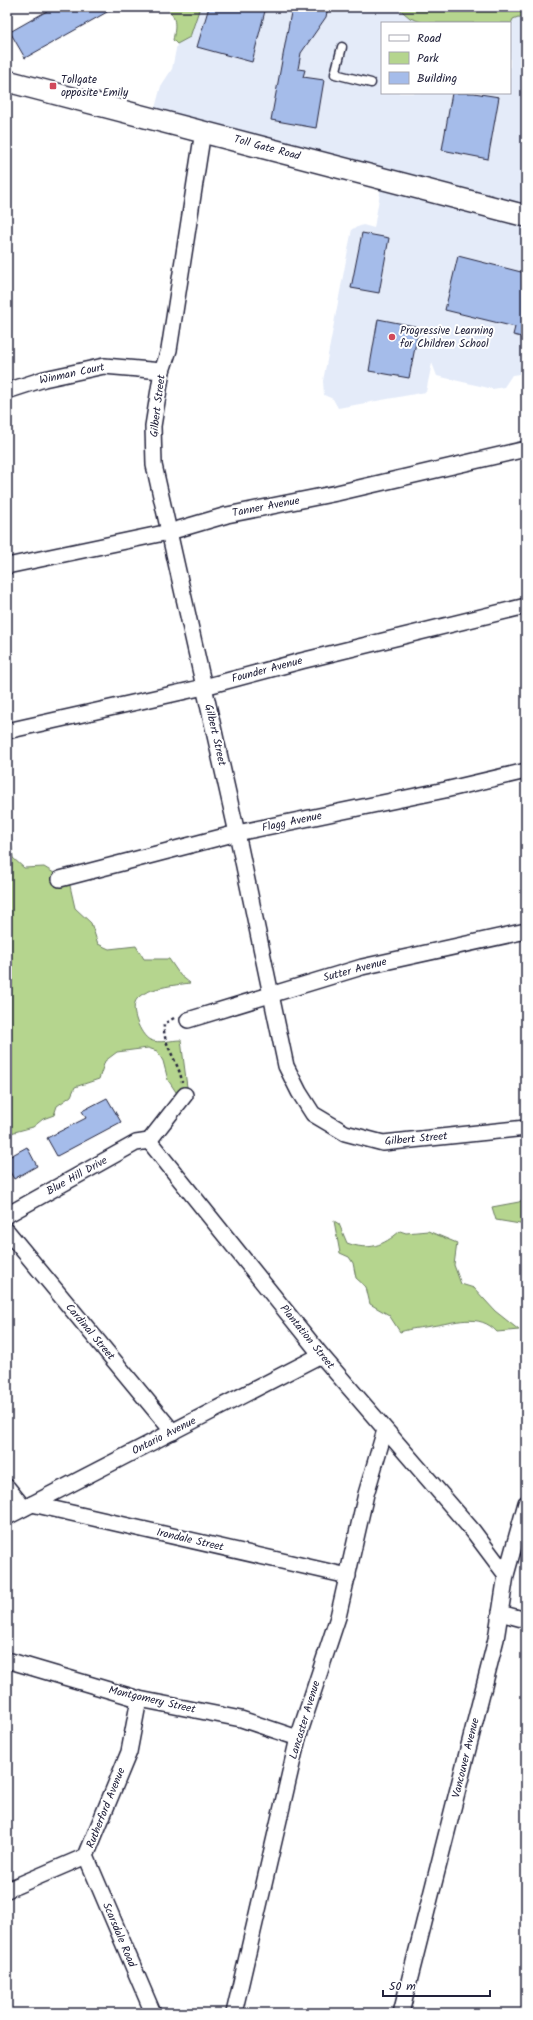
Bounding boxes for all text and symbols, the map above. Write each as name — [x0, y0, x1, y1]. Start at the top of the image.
legend — [381, 22, 511, 94]
text: Road — [417, 29, 442, 48]
text: Park — [417, 49, 439, 68]
text: Building — [417, 69, 457, 88]
place label: Tollgate opposite Emily — [61, 71, 129, 102]
marker: Tollgate opposite Emily — [48, 81, 58, 91]
street label: Toll Gate Road — [232, 130, 303, 166]
place label: Progressive Learning for Children School — [400, 322, 494, 353]
marker: Progressive Learning for Children School — [387, 332, 397, 342]
street label: Winman Court — [38, 358, 107, 390]
street label: Gilbert Street — [145, 373, 171, 438]
street label: Tanner Avenue — [231, 492, 301, 522]
street label: Founder Avenue — [230, 652, 305, 688]
street label: Gilbert Street — [199, 702, 231, 768]
street label: Flagg Avenue — [260, 807, 324, 837]
street label: Sutter Avenue — [321, 953, 389, 987]
street label: Gilbert Street — [384, 1127, 449, 1151]
street label: Blue Hill Drive — [43, 1152, 111, 1200]
street label: Cardinal Street — [61, 1300, 120, 1365]
street label: Plantation Street — [275, 1301, 339, 1374]
street label: Ontario Avenue — [129, 1412, 199, 1460]
street label: Irondale Street — [155, 1524, 226, 1557]
street label: Lancaster Avenue — [284, 1678, 326, 1762]
street label: Montgomery Street — [107, 1681, 198, 1719]
street label: Vancouver Avenue — [447, 1716, 485, 1800]
street label: Rutherford Avenue — [82, 1765, 130, 1851]
street label: Scarsdale Road — [97, 1900, 141, 1971]
scale bar — [383, 1972, 490, 1998]
text: 50 m — [389, 1977, 416, 1996]

